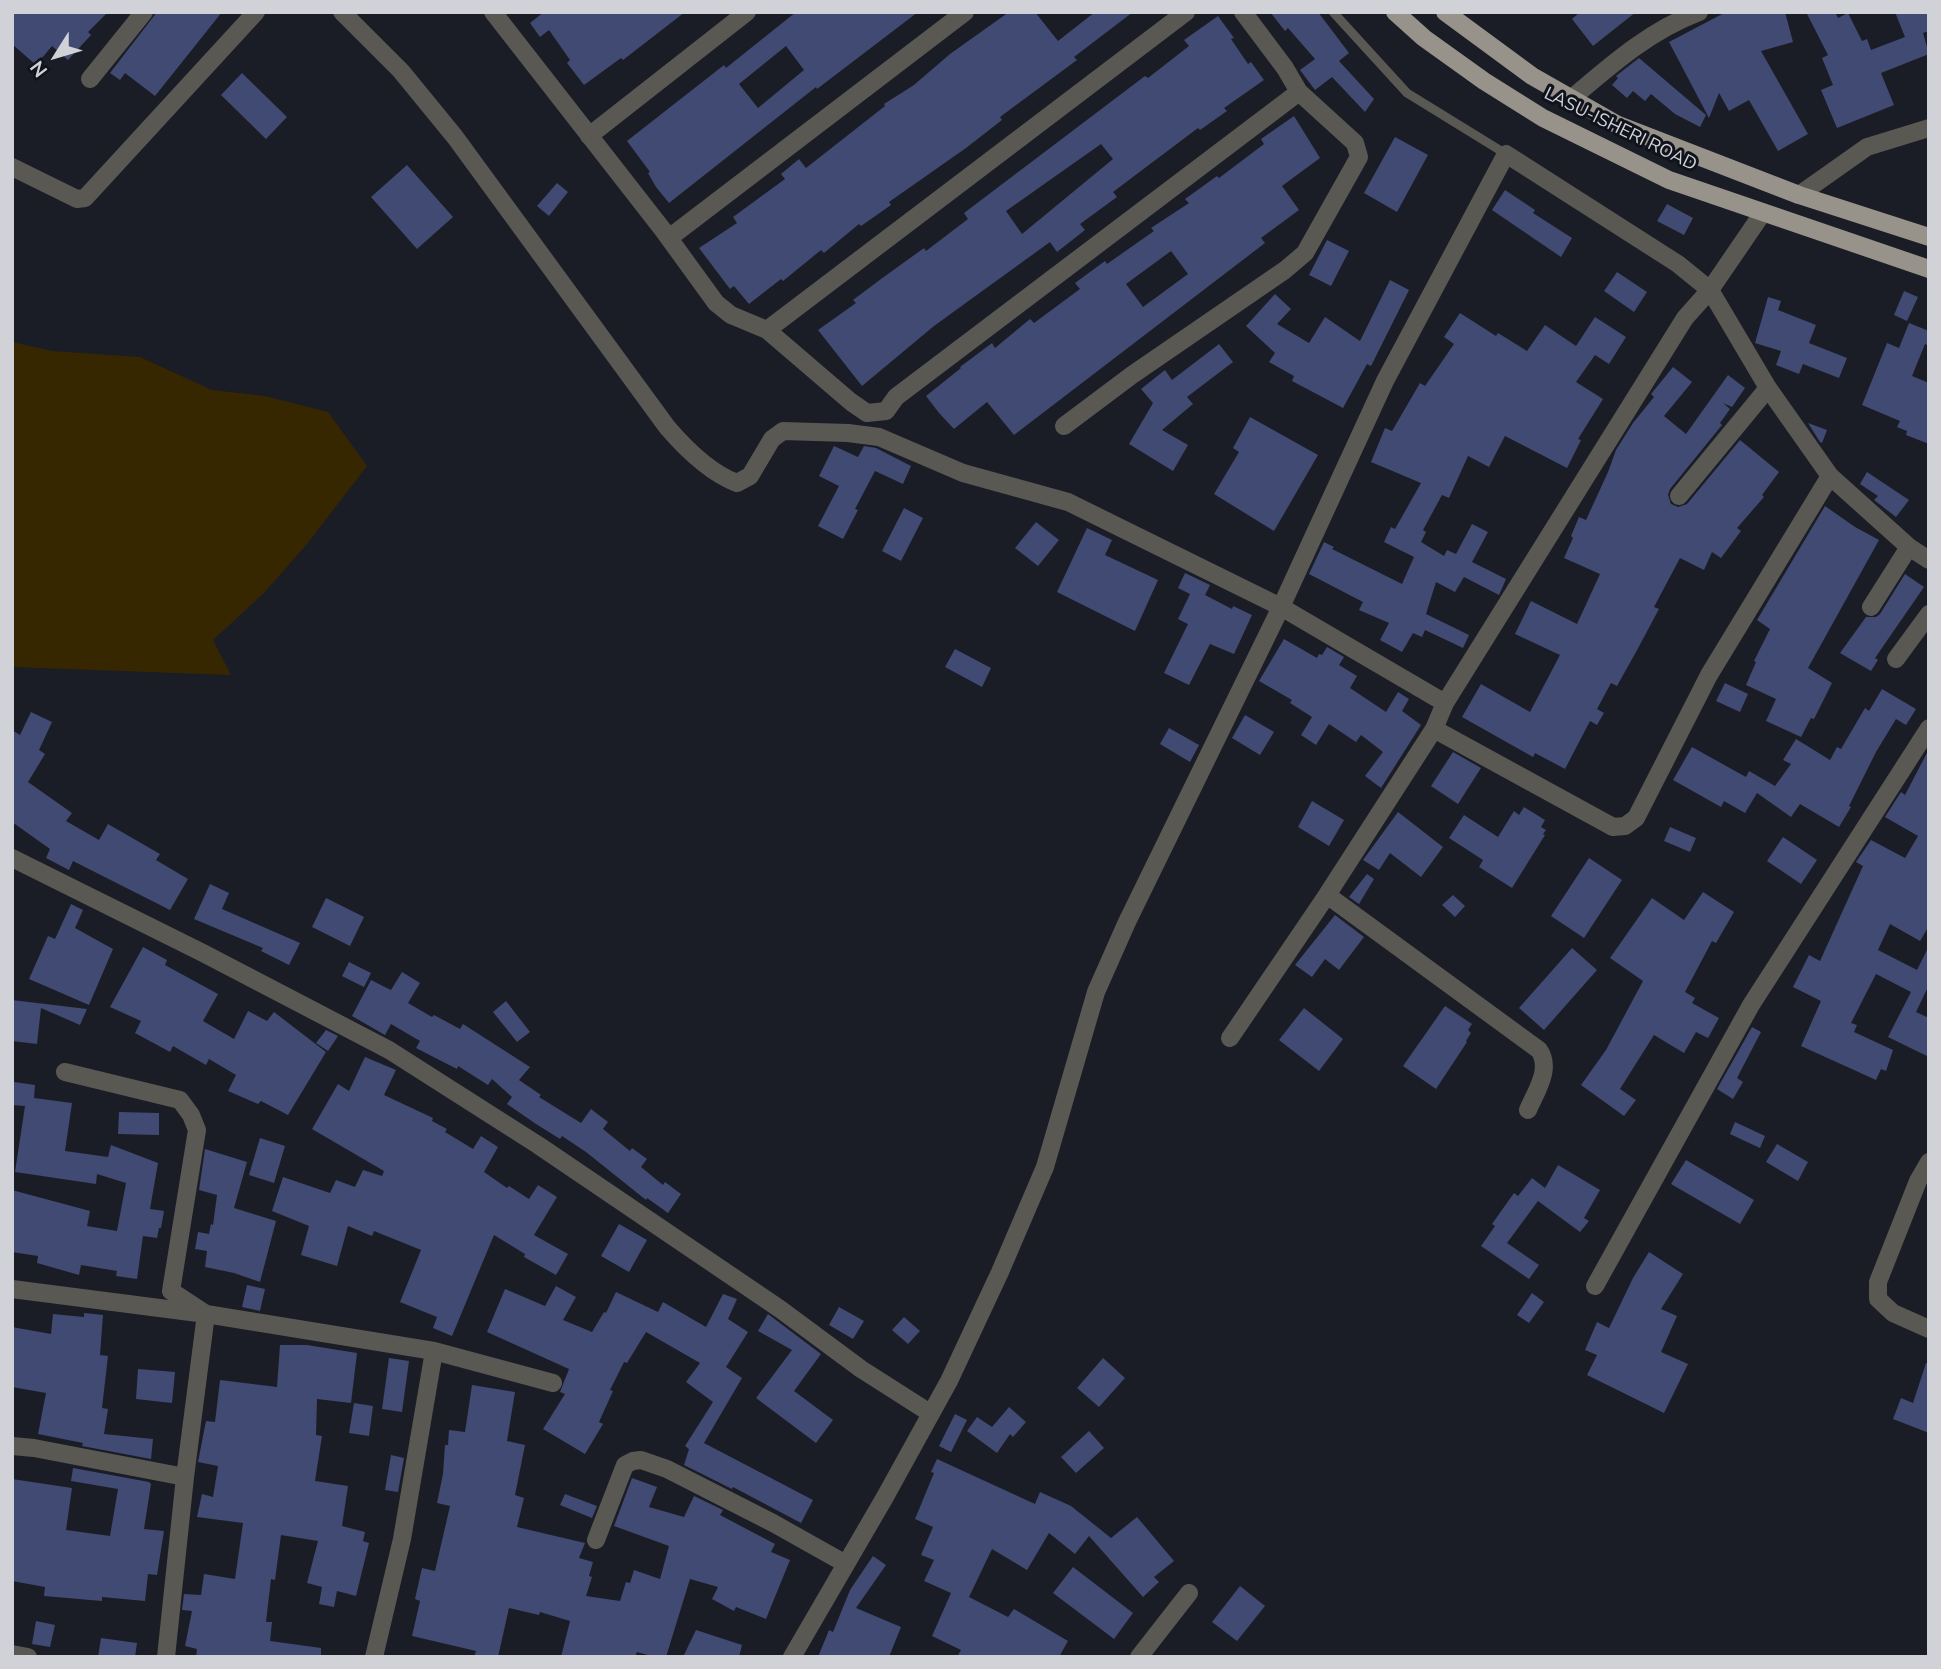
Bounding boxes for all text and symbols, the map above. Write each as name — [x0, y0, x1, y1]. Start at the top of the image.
north arrow — [21, 21, 91, 91]
text: N — [25, 55, 54, 82]
street label: LASU-ISHERI ROAD — [1540, 84, 1700, 176]

